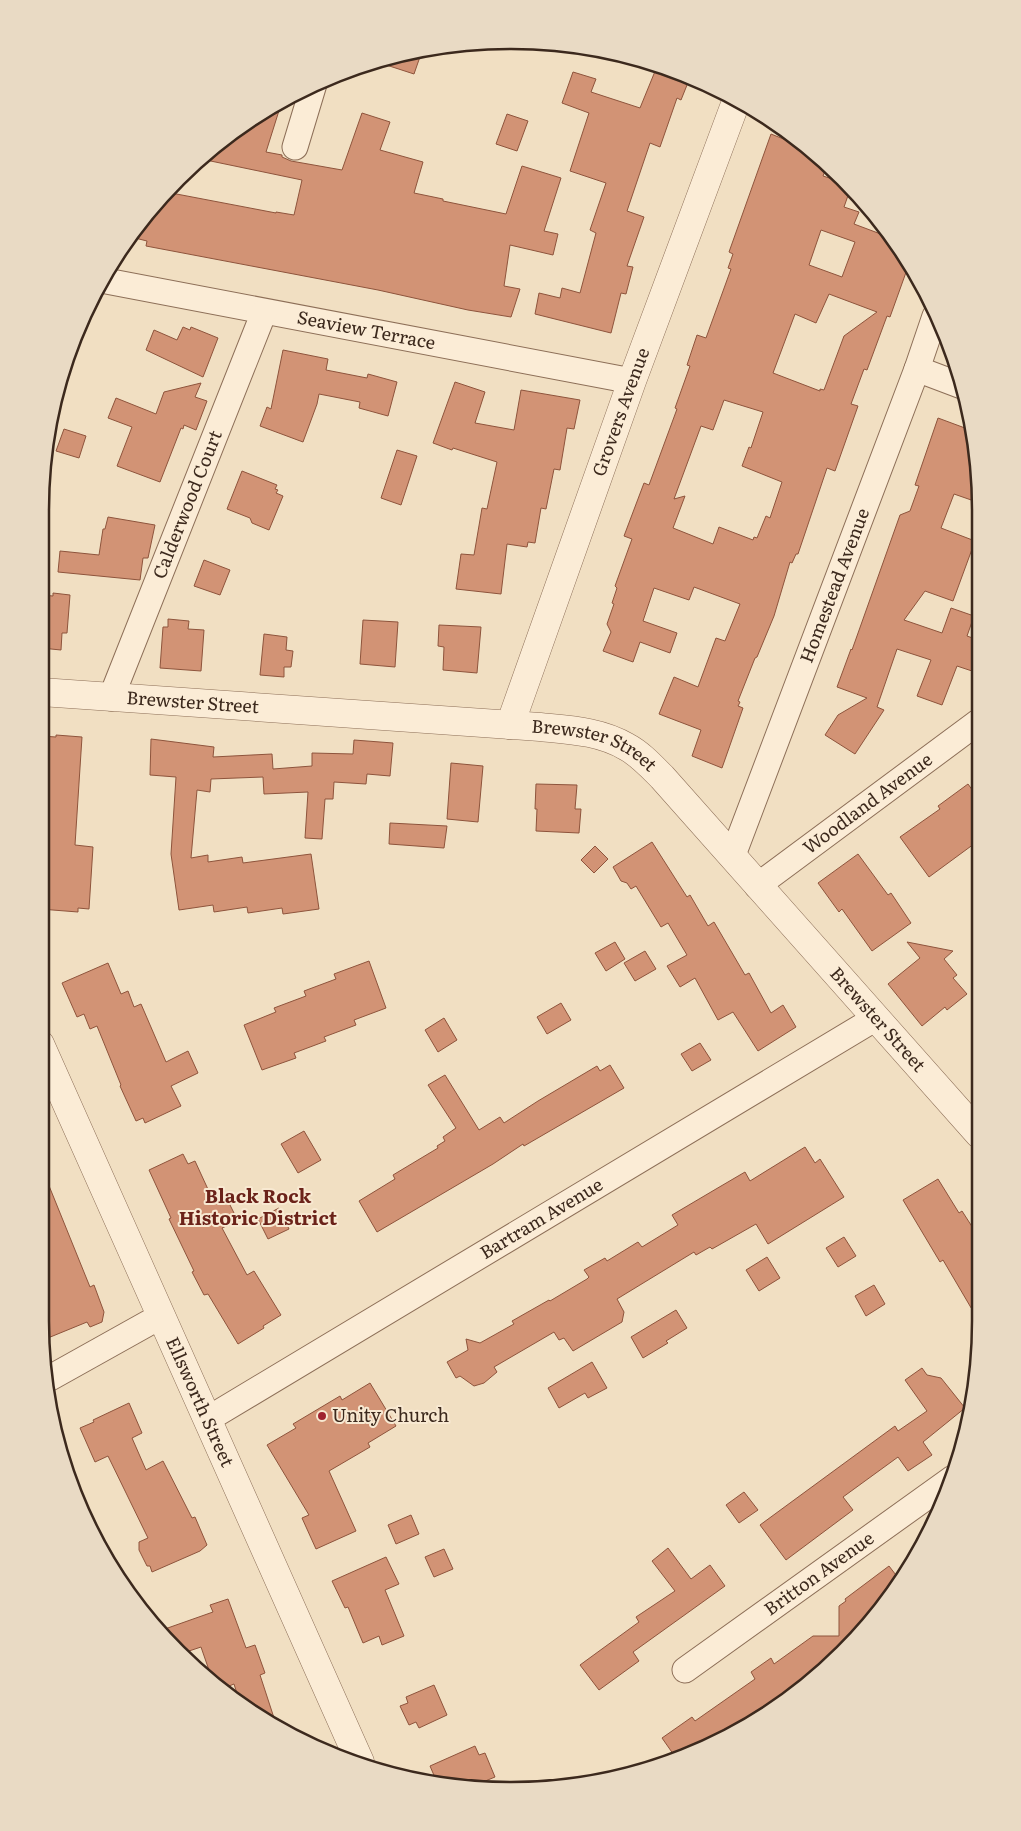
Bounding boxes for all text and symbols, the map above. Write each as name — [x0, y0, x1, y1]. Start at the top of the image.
street label: Seaview Terrace — [295, 303, 438, 355]
street label: Grovers Avenue — [584, 343, 655, 480]
street label: Calderwood Court — [145, 425, 228, 582]
street label: Homestead Avenue — [792, 504, 875, 666]
street label: Brewster Street — [126, 683, 261, 719]
street label: Brewster Street — [531, 711, 664, 777]
street label: Woodland Avenue — [796, 745, 937, 860]
street label: Brewster Street — [824, 960, 933, 1078]
street label: Bartram Avenue — [474, 1170, 607, 1265]
district label: Black Rock Historic District — [179, 1181, 338, 1231]
street label: Ellsworth Street — [160, 1332, 242, 1472]
place label: Unity Church — [332, 1401, 449, 1428]
marker: Unity Church — [316, 1410, 328, 1422]
street label: Britton Avenue — [758, 1524, 879, 1621]

